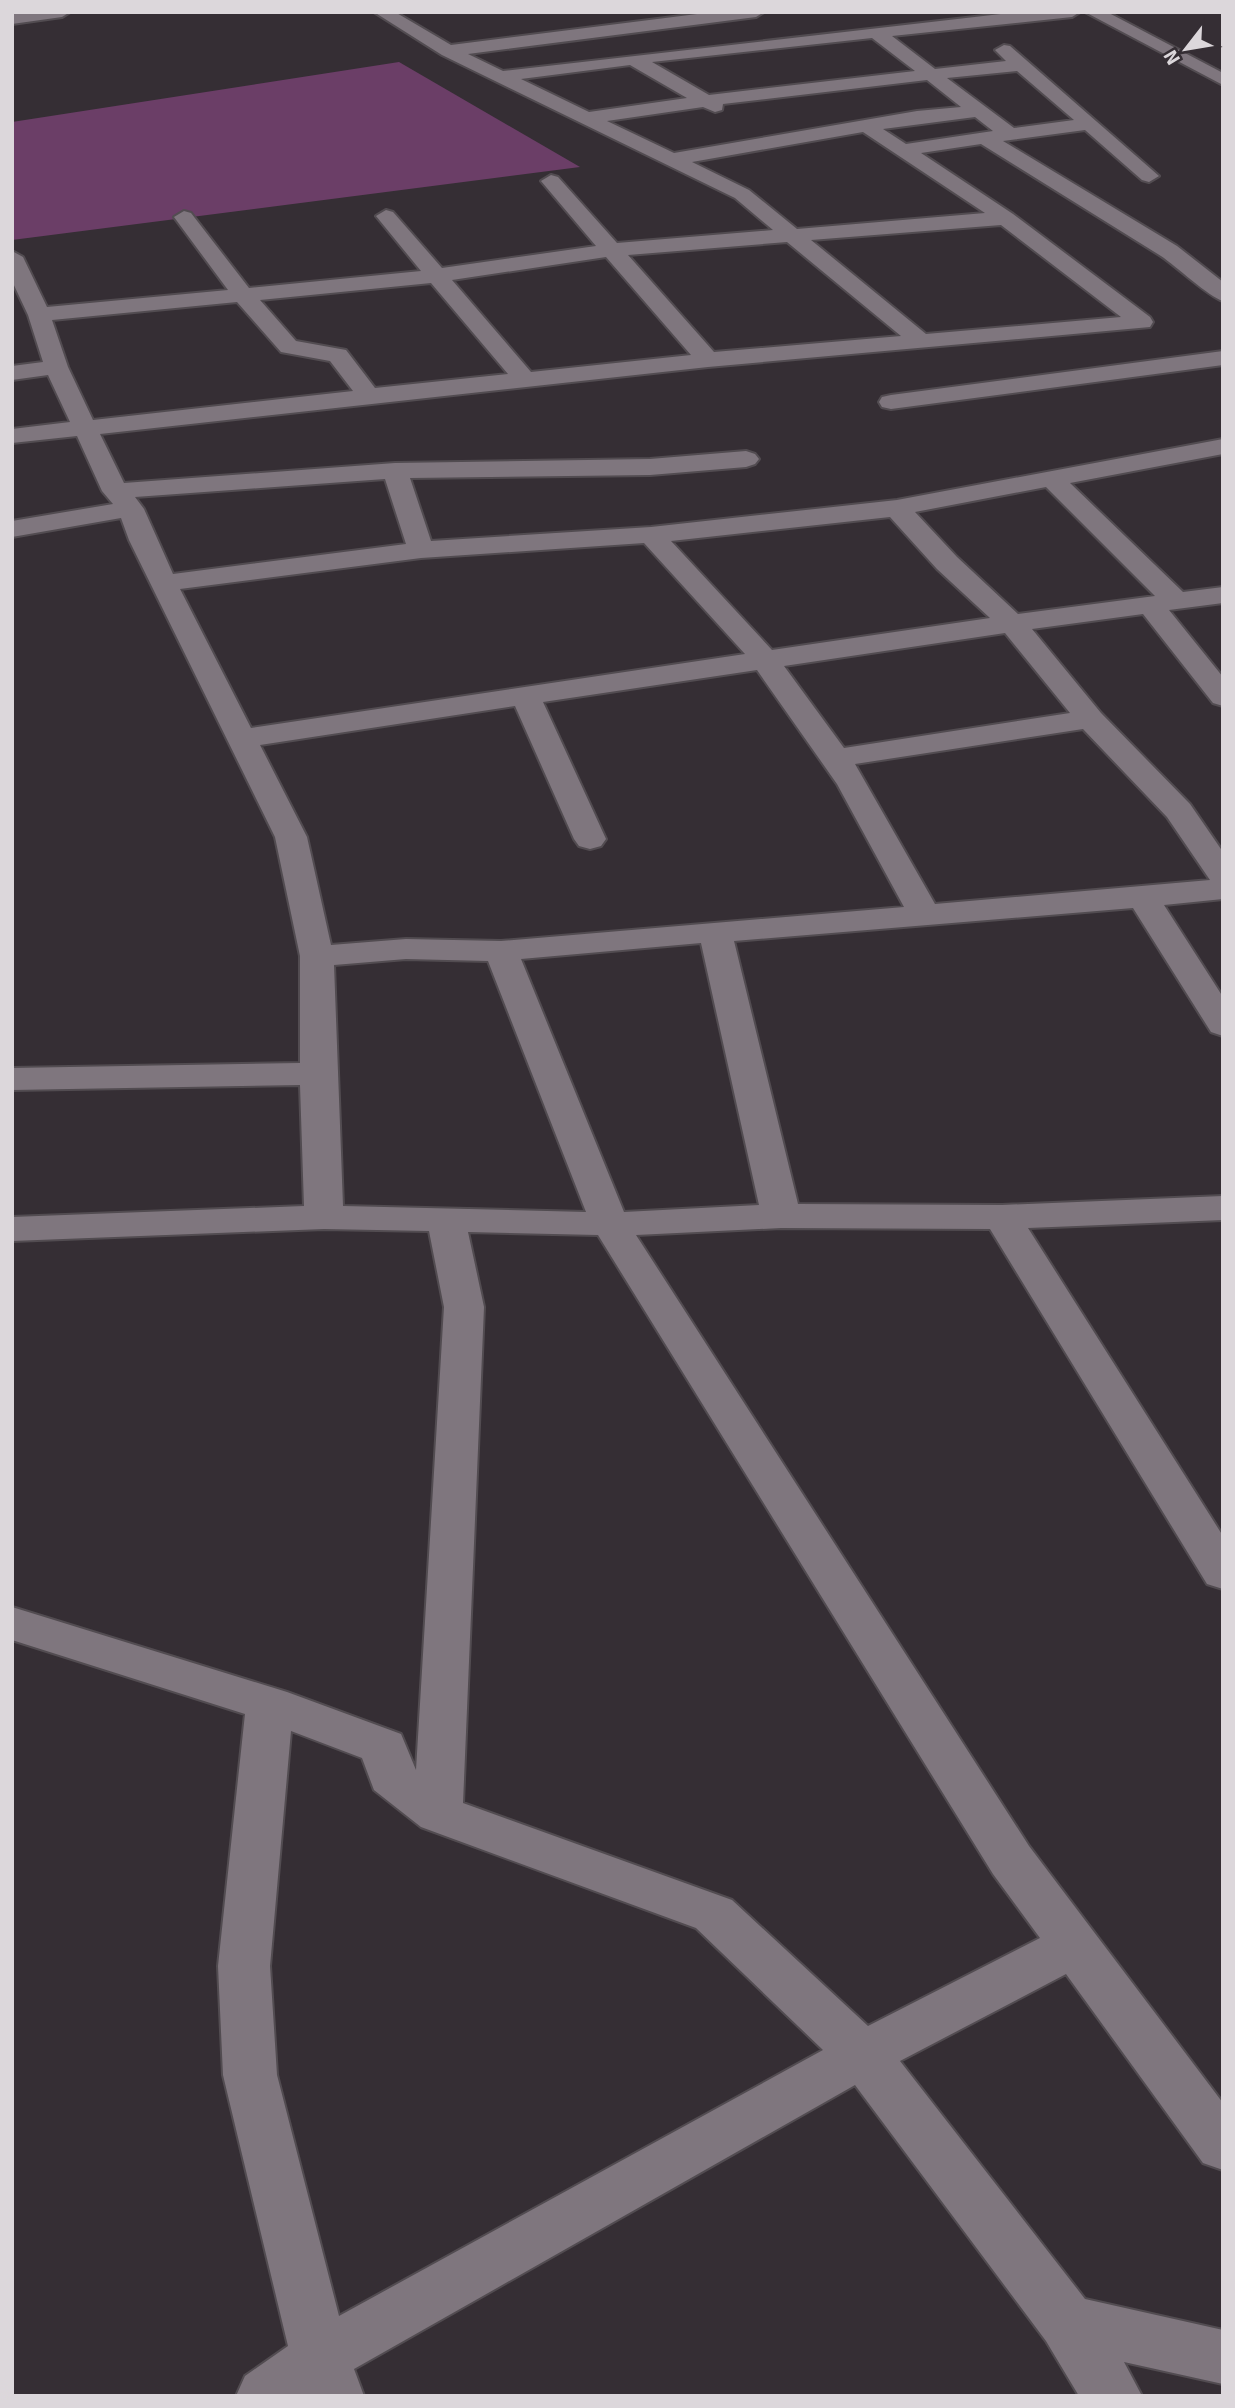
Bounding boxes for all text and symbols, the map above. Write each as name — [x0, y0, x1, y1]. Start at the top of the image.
north arrow — [1151, 14, 1221, 84]
text: N — [1159, 45, 1186, 69]

